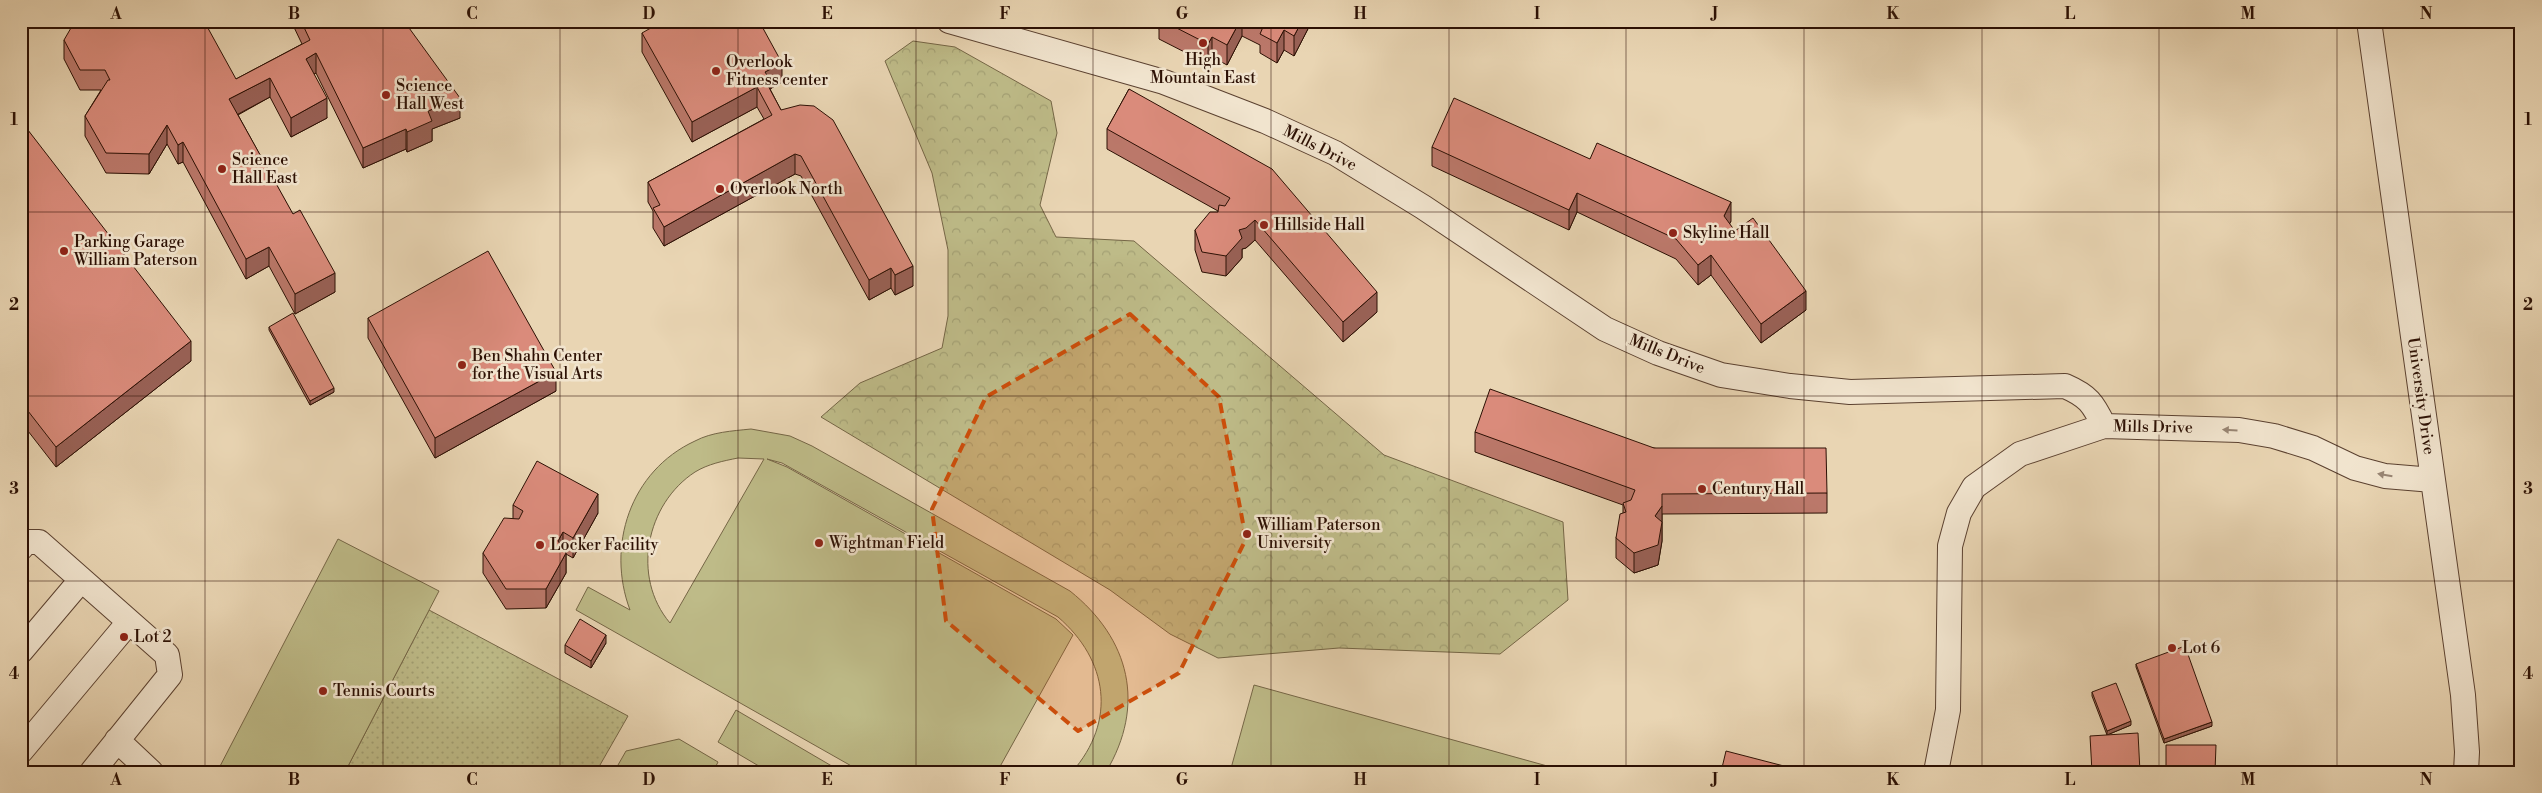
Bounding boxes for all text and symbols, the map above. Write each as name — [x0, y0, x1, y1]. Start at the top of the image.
text: A — [109, 4, 122, 24]
text: B — [288, 4, 300, 24]
text: C — [466, 4, 478, 24]
text: D — [643, 4, 656, 24]
text: E — [821, 4, 833, 24]
text: F — [999, 4, 1011, 24]
text: G — [1176, 4, 1189, 24]
text: H — [1353, 4, 1367, 24]
text: I — [1534, 4, 1540, 24]
text: J — [1710, 4, 1718, 24]
text: K — [1887, 4, 1901, 24]
text: L — [2065, 4, 2076, 24]
text: M — [2241, 4, 2256, 24]
text: N — [2420, 4, 2433, 24]
marker: High Mountain East — [1197, 37, 1209, 49]
place label: High Mountain East — [1150, 50, 1256, 88]
place label: Overlook Fitness center — [726, 52, 828, 90]
marker: Overlook Fitness center — [710, 65, 722, 77]
place label: Science Hall West — [396, 76, 464, 114]
marker: Science Hall West — [380, 89, 392, 101]
text: 1 — [10, 110, 18, 130]
text: 1 — [2524, 110, 2532, 130]
street label: Mills Drive — [1280, 121, 1360, 175]
place label: Science Hall East — [232, 150, 298, 188]
marker: Science Hall East — [216, 163, 228, 175]
place label: Overlook North — [730, 179, 843, 199]
marker: Overlook North — [714, 183, 726, 195]
place label: Hillside Hall — [1274, 215, 1365, 235]
marker: Hillside Hall — [1258, 219, 1270, 231]
place label: Skyline Hall — [1683, 223, 1770, 243]
marker: Skyline Hall — [1667, 227, 1679, 239]
place label: Parking Garage William Paterson — [73, 232, 198, 270]
marker: Parking Garage William Paterson — [58, 245, 70, 257]
text: 2 — [9, 295, 19, 315]
text: 2 — [2523, 295, 2533, 315]
street label: Mills Drive — [1626, 330, 1708, 378]
street label: University Drive — [2403, 336, 2439, 456]
place label: Ben Shahn Center for the Visual Arts — [471, 346, 603, 384]
marker: Ben Shahn Center for the Visual Arts — [456, 359, 468, 371]
street label: Mills Drive — [2113, 416, 2193, 438]
one-way arrow — [2222, 425, 2238, 433]
one-way arrow — [2376, 471, 2392, 479]
text: 3 — [9, 479, 19, 499]
place label: Century Hall — [1712, 479, 1805, 499]
text: 3 — [2523, 479, 2533, 499]
marker: Century Hall — [1696, 483, 1708, 495]
place label: William Paterson University — [1256, 515, 1381, 553]
marker: William Paterson University — [1241, 528, 1253, 540]
place label: Wightman Field — [828, 533, 944, 553]
place label: Locker Facility — [550, 535, 659, 555]
marker: Wightman Field — [813, 537, 825, 549]
marker: Locker Facility — [534, 539, 546, 551]
place label: Lot 2 — [134, 627, 172, 647]
marker: Lot 2 — [118, 631, 130, 643]
place label: Lot 6 — [2182, 638, 2220, 658]
marker: Lot 6 — [2166, 642, 2178, 654]
text: 4 — [9, 664, 20, 684]
text: 4 — [2523, 664, 2534, 684]
place label: Tennis Courts — [333, 681, 435, 701]
marker: Tennis Courts — [317, 685, 329, 697]
text: A — [109, 770, 122, 790]
text: B — [288, 770, 300, 790]
text: C — [466, 770, 478, 790]
text: D — [643, 770, 656, 790]
text: E — [821, 770, 833, 790]
text: F — [999, 770, 1011, 790]
text: G — [1176, 770, 1189, 790]
text: H — [1353, 770, 1367, 790]
text: I — [1534, 770, 1540, 790]
text: J — [1710, 770, 1718, 790]
text: K — [1887, 770, 1901, 790]
text: L — [2065, 770, 2076, 790]
text: M — [2241, 770, 2256, 790]
text: N — [2420, 770, 2433, 790]

